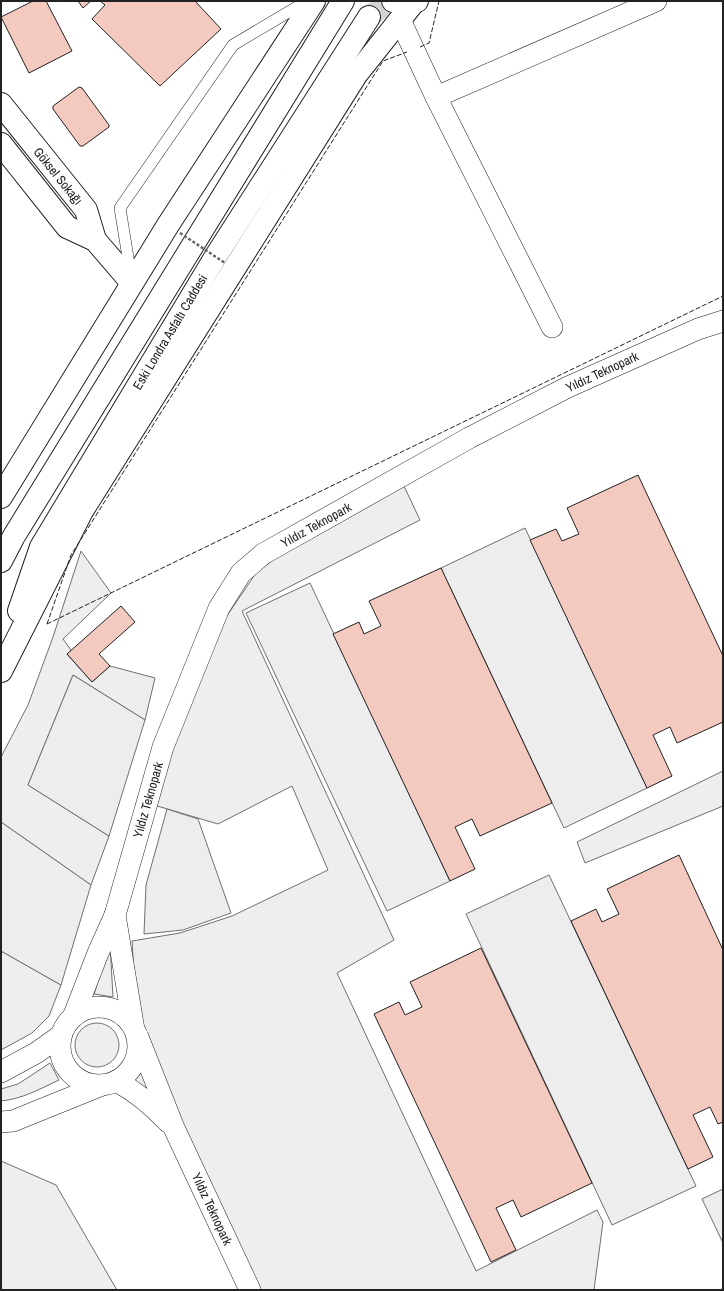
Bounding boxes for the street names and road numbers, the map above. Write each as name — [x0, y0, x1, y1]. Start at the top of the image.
street label: Göksel Sokağı — [30, 144, 86, 208]
street label: Eski Londra Asfaltı Caddesi — [129, 271, 211, 393]
street label: Yıldız Teknopark — [563, 347, 642, 396]
street label: Yıldız Teknopark — [278, 498, 355, 551]
street label: Yıldız Teknopark — [129, 759, 167, 840]
street label: Yıldız Teknopark — [188, 1170, 237, 1249]

